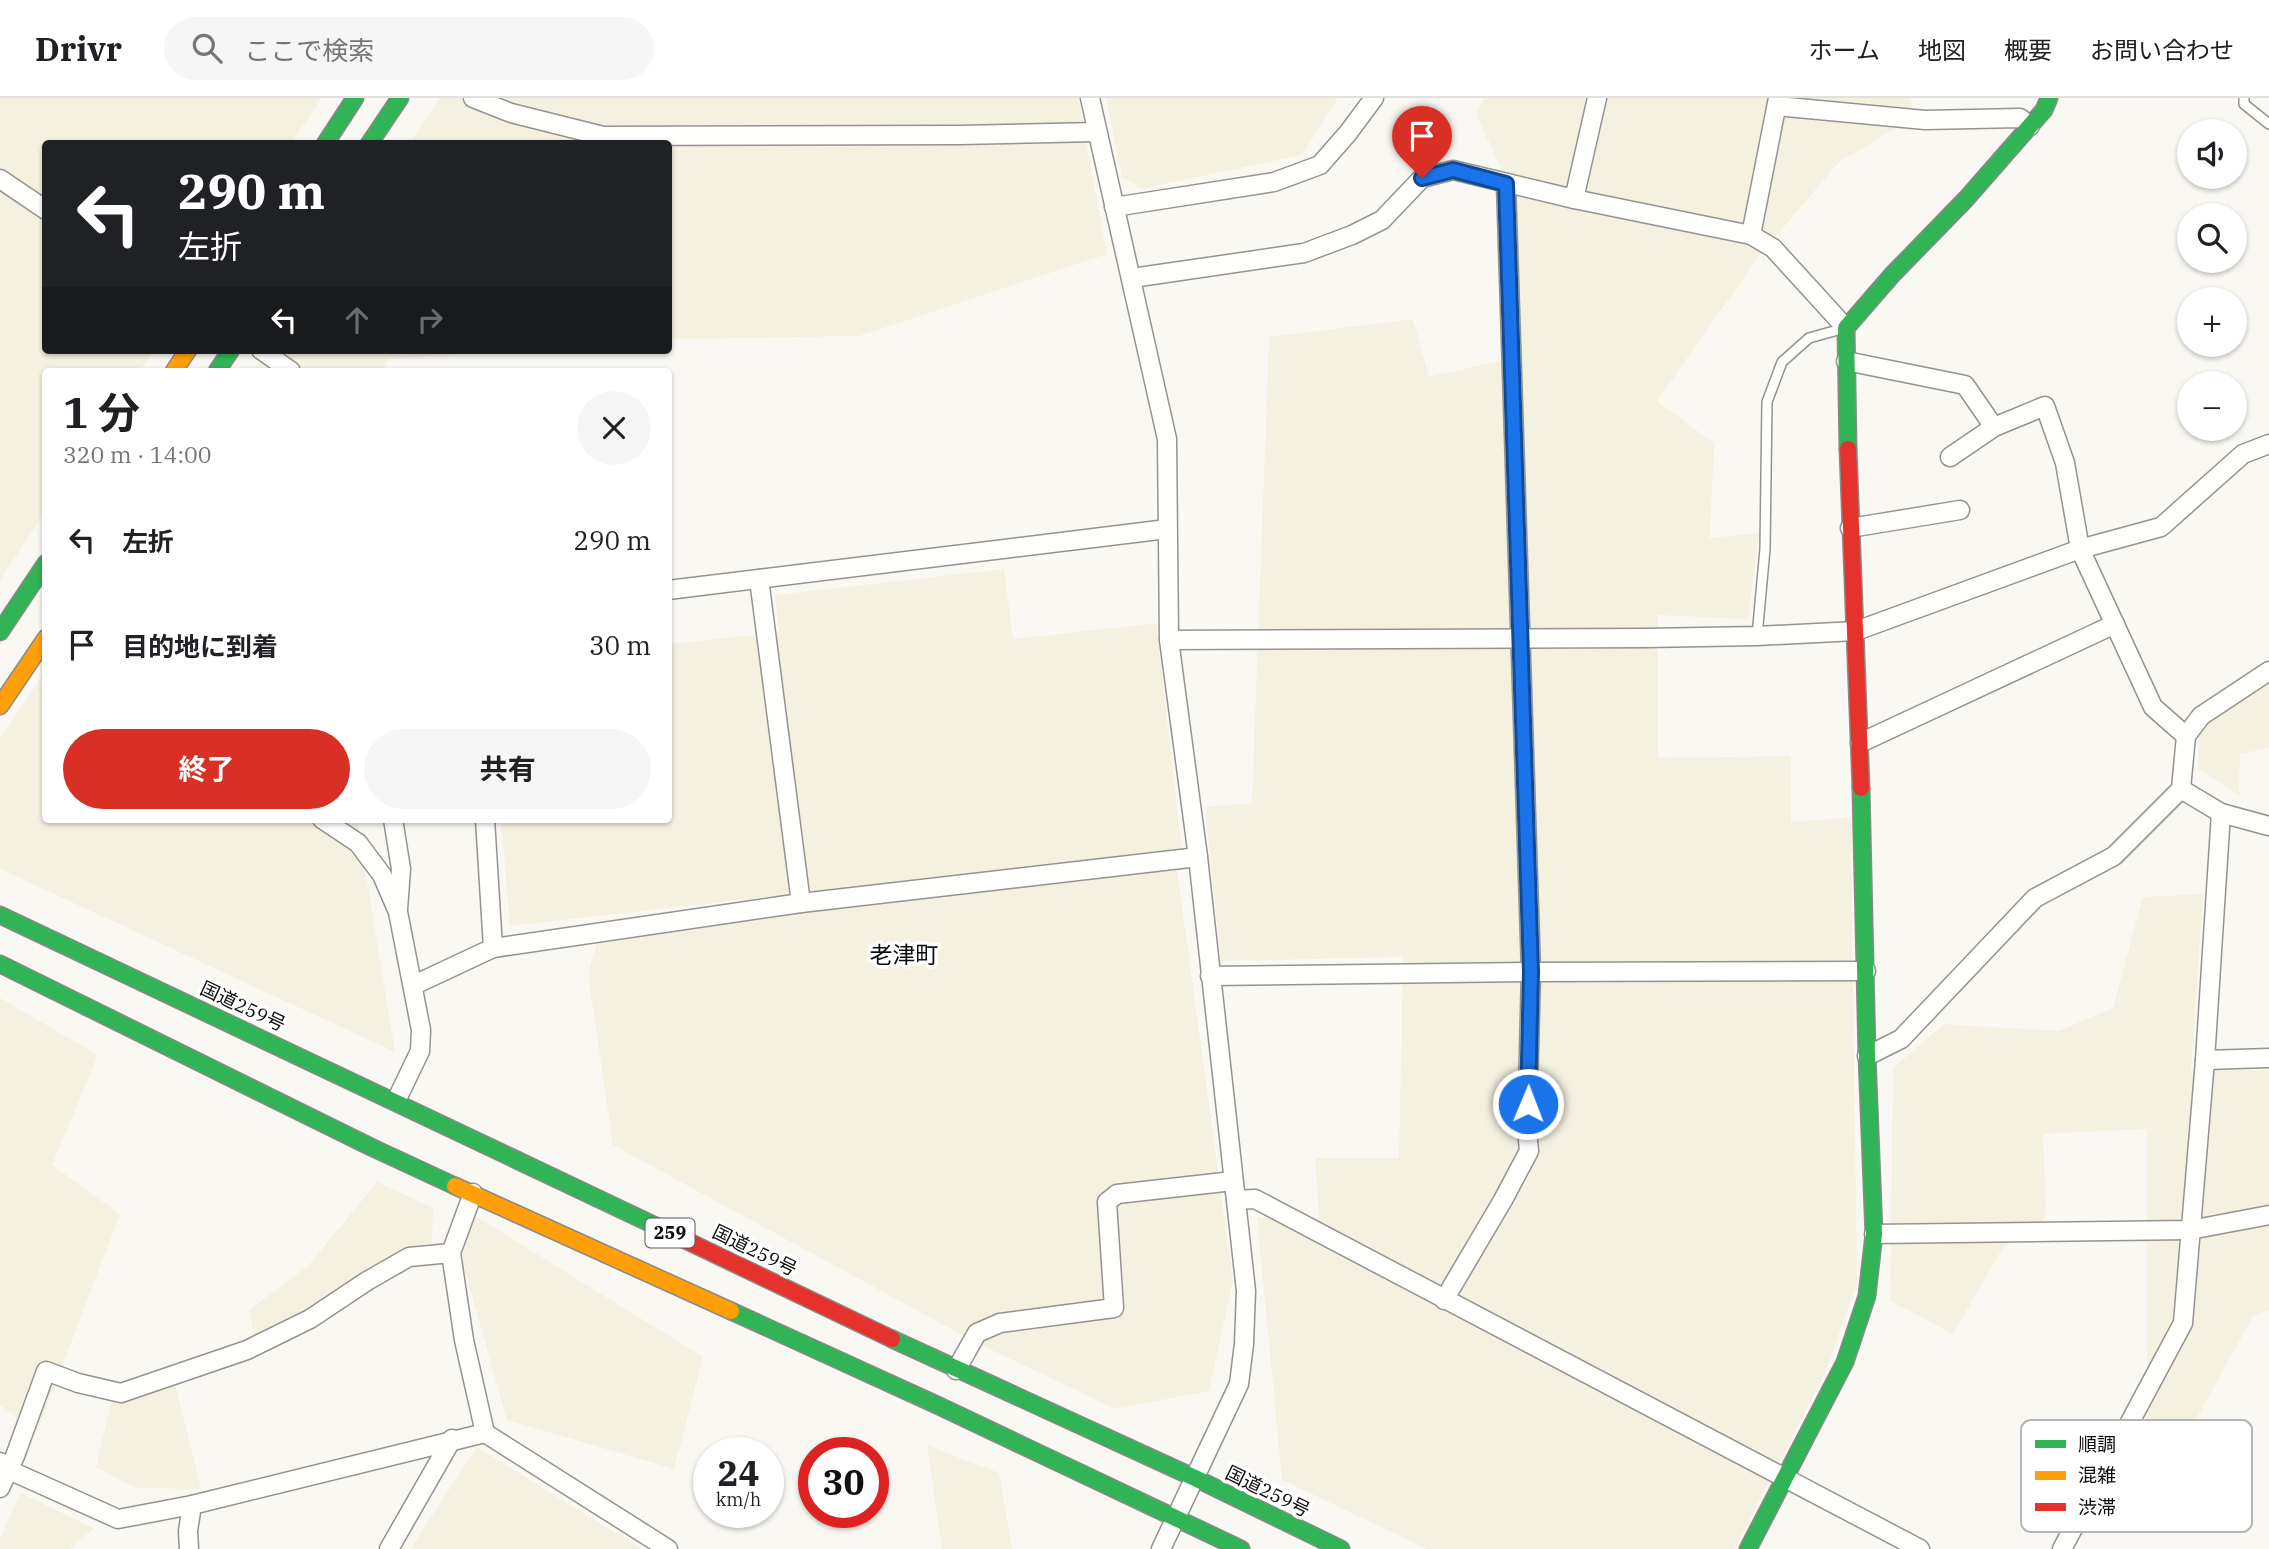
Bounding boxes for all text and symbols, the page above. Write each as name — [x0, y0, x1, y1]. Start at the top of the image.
search box — [164, 17, 654, 80]
text: Drivr — [35, 27, 122, 70]
icon: search — [188, 29, 226, 67]
text: ここで検索 — [244, 33, 374, 67]
text: ホーム — [1809, 34, 1880, 66]
text: 地図 — [1918, 34, 1966, 66]
text: 概要 — [2004, 34, 2052, 66]
text: お問い合わせ — [2090, 34, 2234, 66]
pin — [1392, 106, 1452, 178]
icon: arrive — [1403, 117, 1441, 155]
map controls — [2177, 119, 2247, 441]
button: sound — [2177, 119, 2247, 189]
text: 290 m — [178, 159, 325, 222]
icon: left — [63, 168, 154, 259]
button: search — [2177, 203, 2247, 273]
text: 左折 — [178, 225, 242, 267]
button: + — [2177, 287, 2247, 357]
icon: left — [265, 301, 303, 339]
icon: ahead — [338, 301, 376, 339]
icon: right — [411, 301, 449, 339]
button: − — [2177, 371, 2247, 441]
text: 1 分 — [63, 385, 140, 440]
button: close — [577, 391, 651, 465]
text: 320 m · 14:00 — [63, 439, 212, 469]
icon: left — [63, 521, 101, 559]
text: 290 m — [573, 523, 651, 557]
text: 左折 — [122, 524, 174, 558]
icon: arrive — [63, 626, 101, 664]
text: 30 m — [589, 628, 651, 662]
text: 目的地に到着 — [122, 629, 278, 663]
button: 終了 — [63, 729, 350, 809]
button: 共有 — [364, 729, 651, 809]
district label: 老津町 — [870, 939, 939, 969]
street label: 国道259号 — [197, 976, 289, 1036]
position arrow — [1491, 1067, 1565, 1141]
road number: 259 — [646, 1218, 694, 1248]
street label: 国道259号 — [709, 1219, 801, 1281]
legend — [2021, 1420, 2252, 1532]
text: 順調 — [2078, 1432, 2116, 1456]
speed limit sign: 30 — [798, 1437, 889, 1528]
text: 24 — [717, 1450, 760, 1496]
street label: 国道259号 — [1222, 1460, 1314, 1522]
text: 混雑 — [2078, 1463, 2116, 1487]
text: km/h — [716, 1488, 761, 1511]
text: 渋滞 — [2078, 1495, 2116, 1519]

